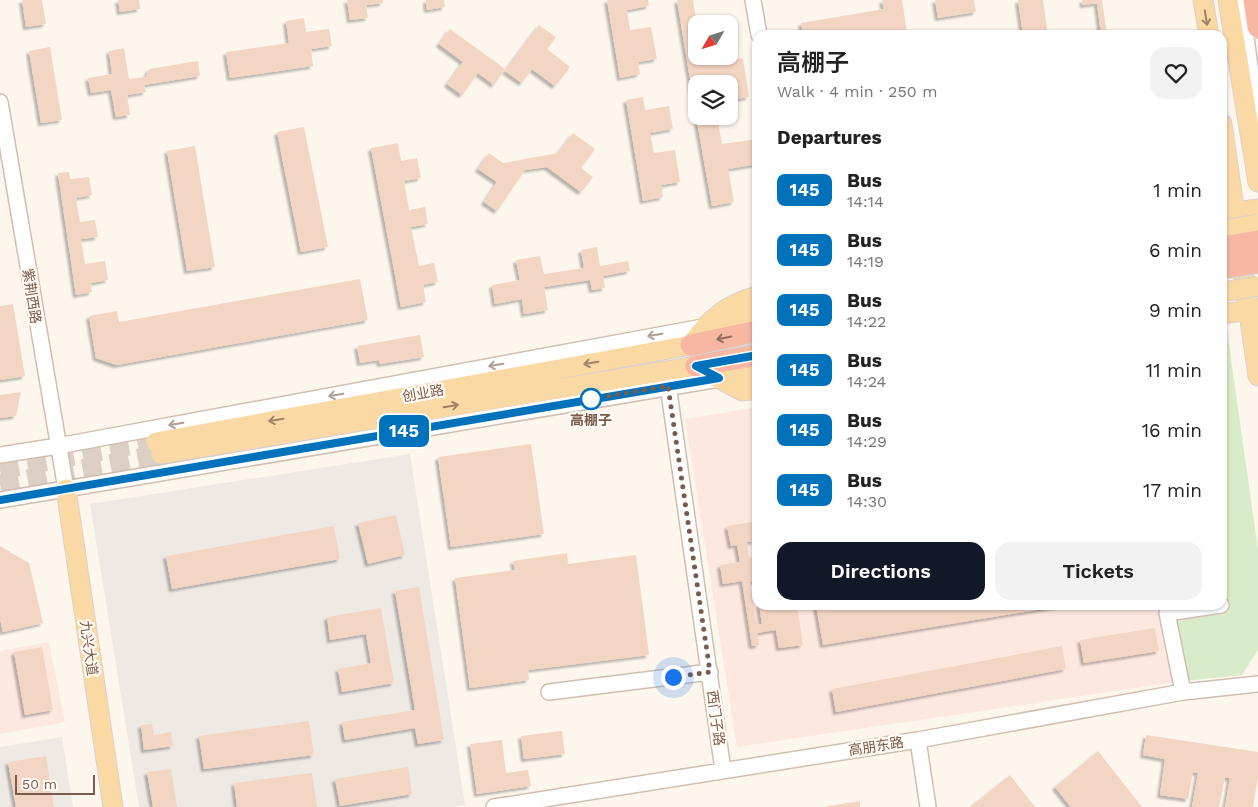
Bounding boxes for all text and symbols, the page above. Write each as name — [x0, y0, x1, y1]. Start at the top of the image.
one-way arrow — [1201, 9, 1211, 25]
north arrow — [688, 15, 738, 65]
map controls — [688, 15, 738, 125]
button: heart — [1150, 47, 1202, 99]
text: 高棚子 — [777, 49, 849, 77]
button: layers — [688, 75, 738, 125]
text: Walk · 4 min · 250 m — [777, 82, 937, 101]
text: Departures — [777, 126, 882, 149]
text: Bus — [847, 169, 882, 192]
text: 145 — [790, 179, 819, 200]
text: 1 min — [1153, 179, 1202, 202]
text: 14:14 — [847, 192, 884, 211]
text: Bus — [847, 229, 882, 252]
text: 145 — [790, 239, 819, 260]
text: 6 min — [1149, 239, 1202, 262]
text: 14:19 — [847, 252, 884, 271]
street label: 紫荆西路 — [20, 267, 44, 325]
text: Bus — [847, 289, 882, 312]
text: 145 — [790, 299, 819, 320]
text: 9 min — [1149, 299, 1202, 322]
text: 14:22 — [847, 312, 886, 331]
one-way arrow — [648, 331, 664, 341]
one-way arrow — [717, 334, 733, 343]
text: Bus — [847, 349, 882, 372]
one-way arrow — [584, 358, 600, 368]
text: 145 — [790, 359, 819, 380]
text: 11 min — [1146, 359, 1202, 382]
one-way arrow — [488, 361, 504, 370]
text: 14:24 — [847, 372, 886, 391]
street label: 创业路 — [401, 381, 445, 405]
marker: 高棚子 — [580, 388, 602, 410]
one-way arrow — [328, 390, 344, 400]
one-way arrow — [442, 401, 458, 411]
text: Bus — [847, 409, 882, 432]
place label: 高棚子 — [570, 412, 612, 428]
one-way arrow — [269, 415, 285, 425]
line badge: 145 — [375, 415, 433, 447]
text: 145 — [790, 419, 819, 440]
text: 16 min — [1142, 419, 1202, 442]
one-way arrow — [168, 420, 184, 429]
text: 145 — [389, 420, 419, 441]
text: 14:29 — [847, 432, 887, 451]
text: Bus — [847, 469, 882, 492]
text: 145 — [790, 479, 819, 500]
text: 17 min — [1143, 479, 1202, 502]
text: 14:30 — [847, 492, 887, 511]
button: Directions — [777, 542, 985, 600]
button: Tickets — [995, 542, 1202, 600]
street label: 九兴大道 — [77, 619, 101, 677]
your location — [661, 665, 686, 690]
street label: 西门子路 — [704, 689, 728, 747]
street label: 高朋东路 — [847, 734, 905, 758]
scale bar — [15, 772, 95, 795]
text: 50 m — [22, 776, 57, 792]

